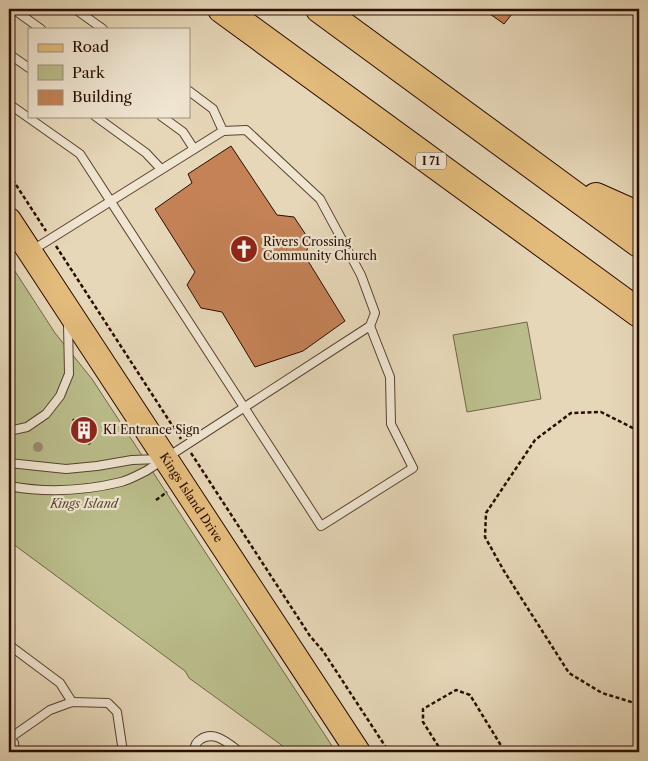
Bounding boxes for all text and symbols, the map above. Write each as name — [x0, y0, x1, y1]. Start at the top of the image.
legend — [28, 28, 190, 118]
text: Road — [72, 37, 109, 56]
text: Park — [72, 63, 106, 82]
text: Building — [72, 87, 132, 106]
road number: I 71 — [416, 153, 446, 170]
church icon: Rivers Crossing Community Church — [229, 234, 259, 264]
place label: Rivers Crossing Community Church — [263, 234, 378, 263]
building icon: KI Entrance Sign — [69, 415, 99, 445]
place label: KI Entrance Sign — [103, 422, 200, 437]
street label: Kings Island Drive — [157, 450, 227, 545]
park label: Kings Island — [49, 496, 120, 511]

